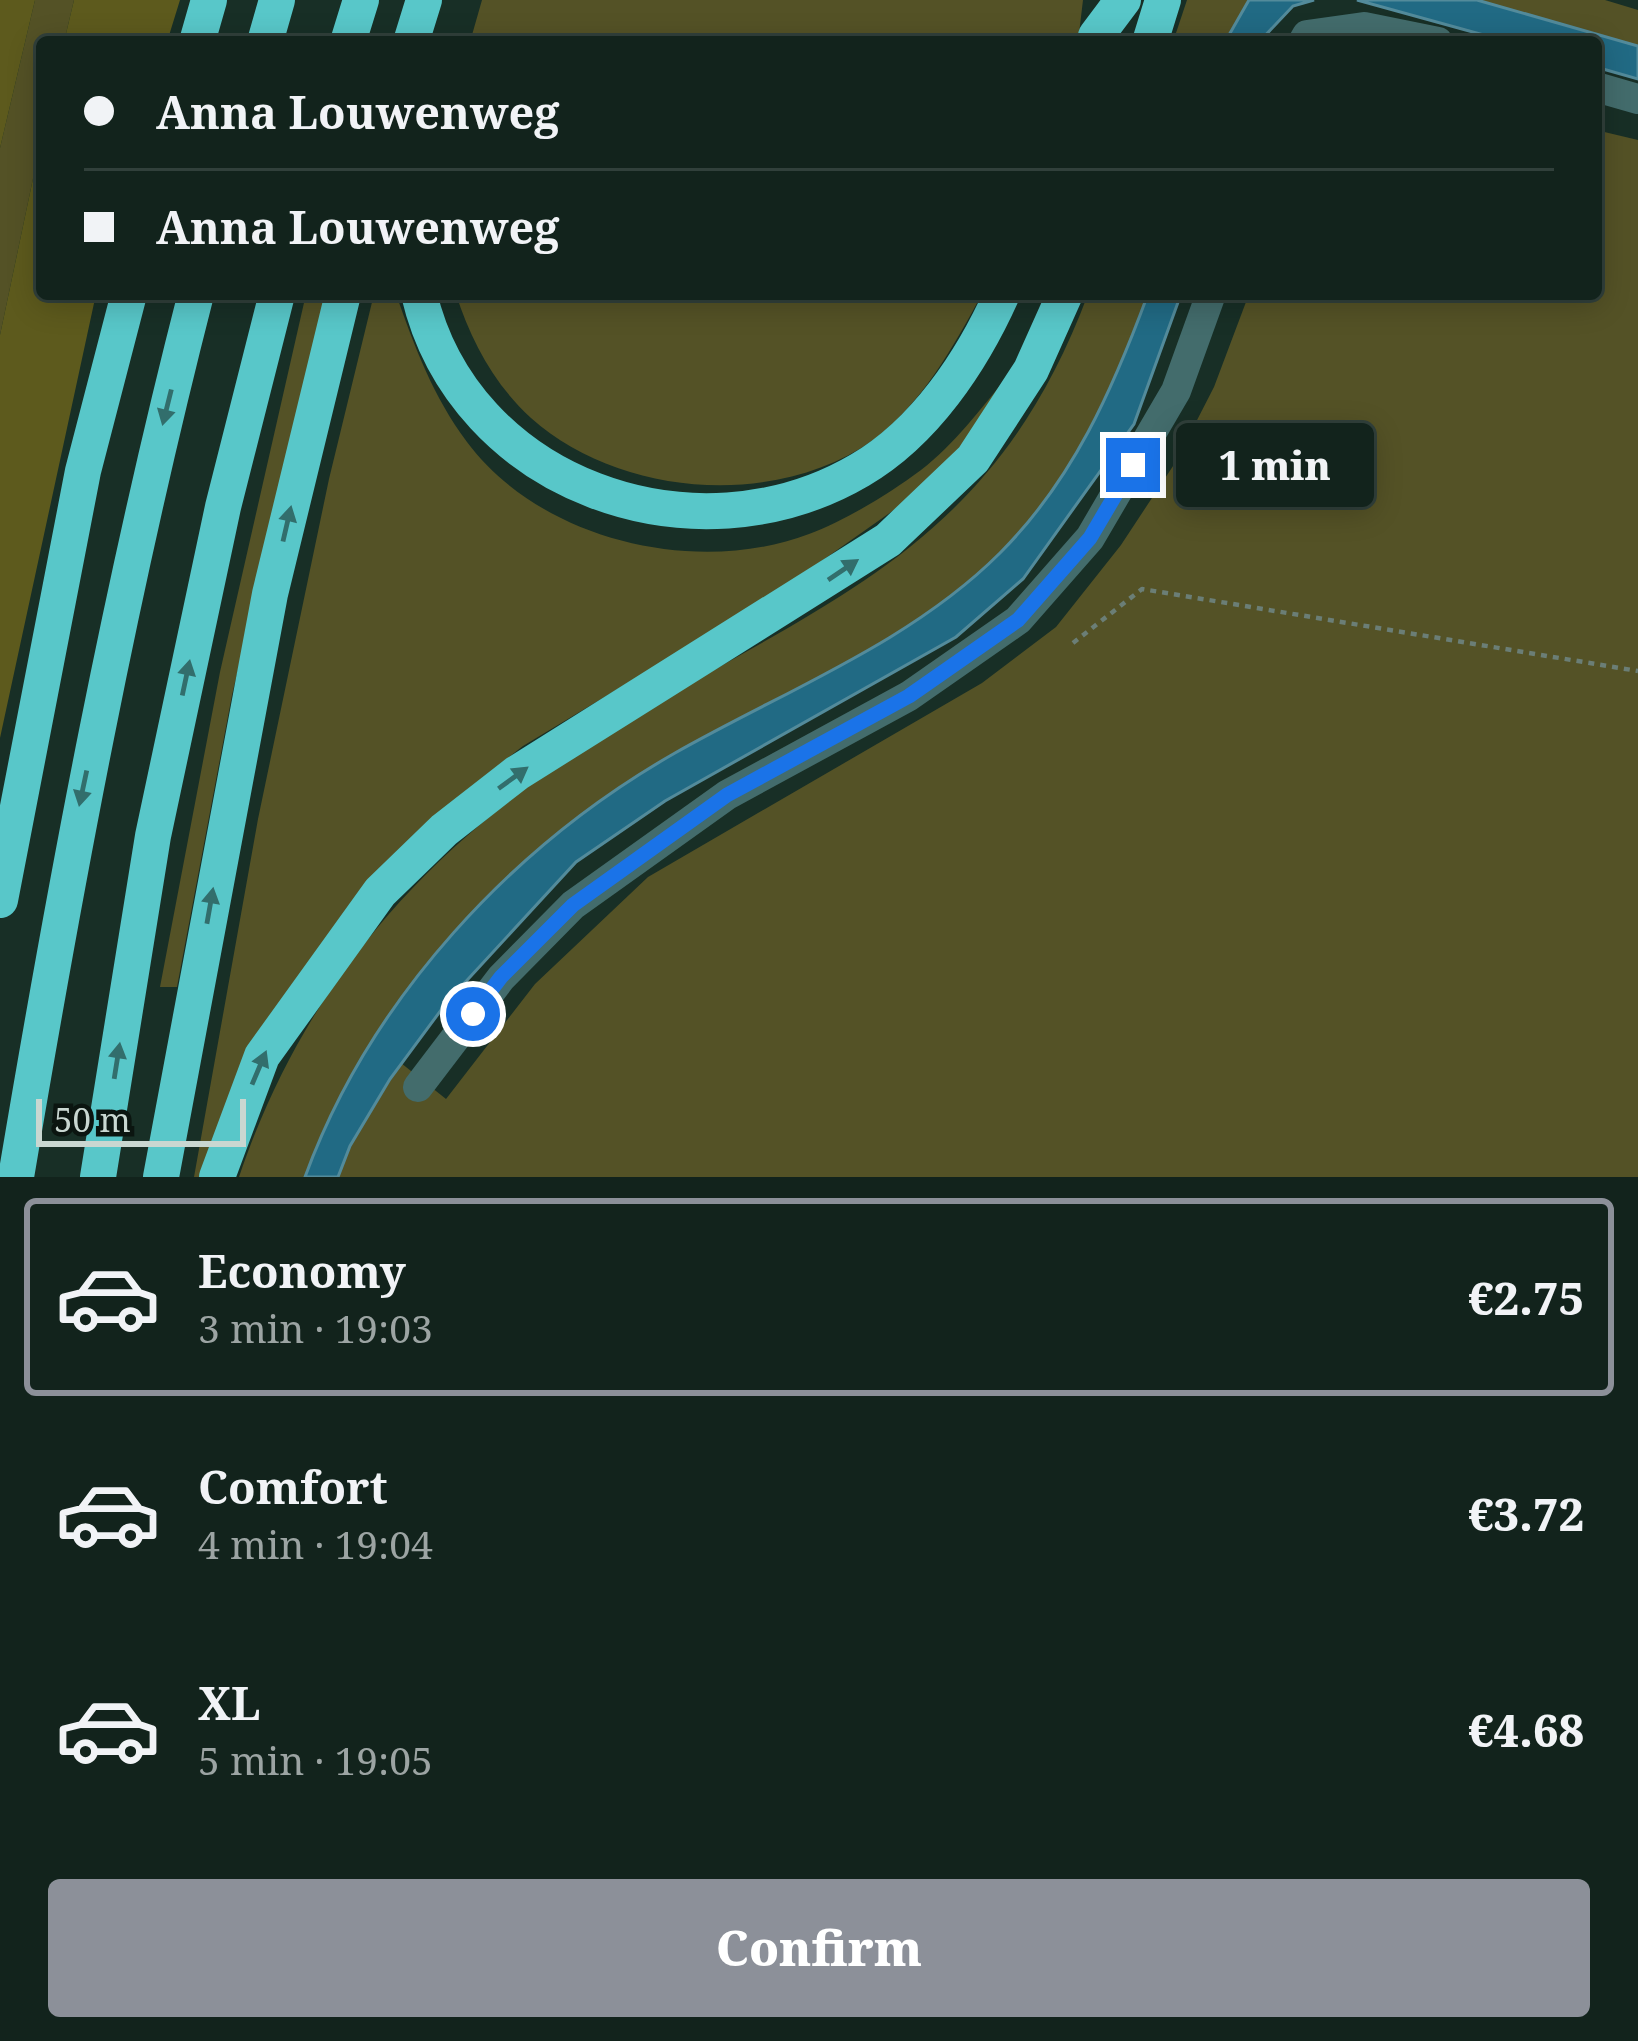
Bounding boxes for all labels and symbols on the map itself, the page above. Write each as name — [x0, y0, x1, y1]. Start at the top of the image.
one-way arrow — [156, 389, 175, 426]
callout: 1 min — [1175, 423, 1373, 507]
route end — [1106, 438, 1160, 492]
one-way arrow — [278, 506, 297, 543]
one-way arrow — [827, 560, 860, 582]
one-way arrow — [178, 658, 197, 696]
one-way arrow — [497, 766, 529, 790]
one-way arrow — [73, 770, 92, 808]
one-way arrow — [201, 887, 219, 925]
route start — [446, 987, 500, 1041]
one-way arrow — [108, 1042, 126, 1080]
one-way arrow — [250, 1050, 269, 1086]
scale bar — [36, 1093, 246, 1146]

